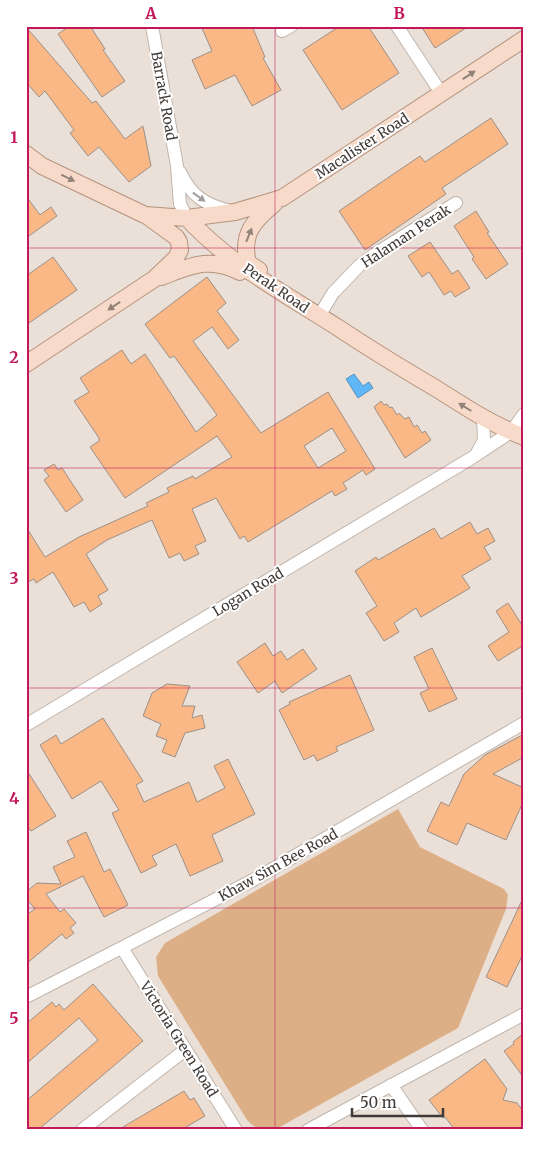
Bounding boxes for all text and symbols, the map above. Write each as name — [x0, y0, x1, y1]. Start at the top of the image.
text: A — [144, 3, 157, 23]
text: B — [393, 3, 405, 23]
street label: Barrack Road — [147, 50, 181, 143]
one-way arrow — [462, 71, 476, 80]
street label: Macalister Road — [312, 109, 413, 183]
text: 1 — [10, 127, 18, 147]
one-way arrow — [61, 175, 75, 183]
one-way arrow — [192, 192, 206, 202]
street label: Halaman Perak — [358, 200, 454, 272]
one-way arrow — [245, 227, 253, 242]
street label: Perak Road — [240, 259, 313, 317]
one-way arrow — [107, 302, 121, 311]
text: 2 — [9, 347, 19, 367]
one-way arrow — [458, 402, 472, 411]
street label: Logan Road — [209, 563, 287, 620]
text: 3 — [9, 568, 19, 588]
text: 4 — [9, 788, 19, 808]
street label: Khaw Sim Bee Road — [215, 824, 341, 905]
street label: Victoria Green Road — [136, 977, 222, 1101]
text: 5 — [9, 1008, 19, 1028]
scale bar — [352, 1086, 444, 1118]
text: 50 m — [360, 1093, 397, 1112]

